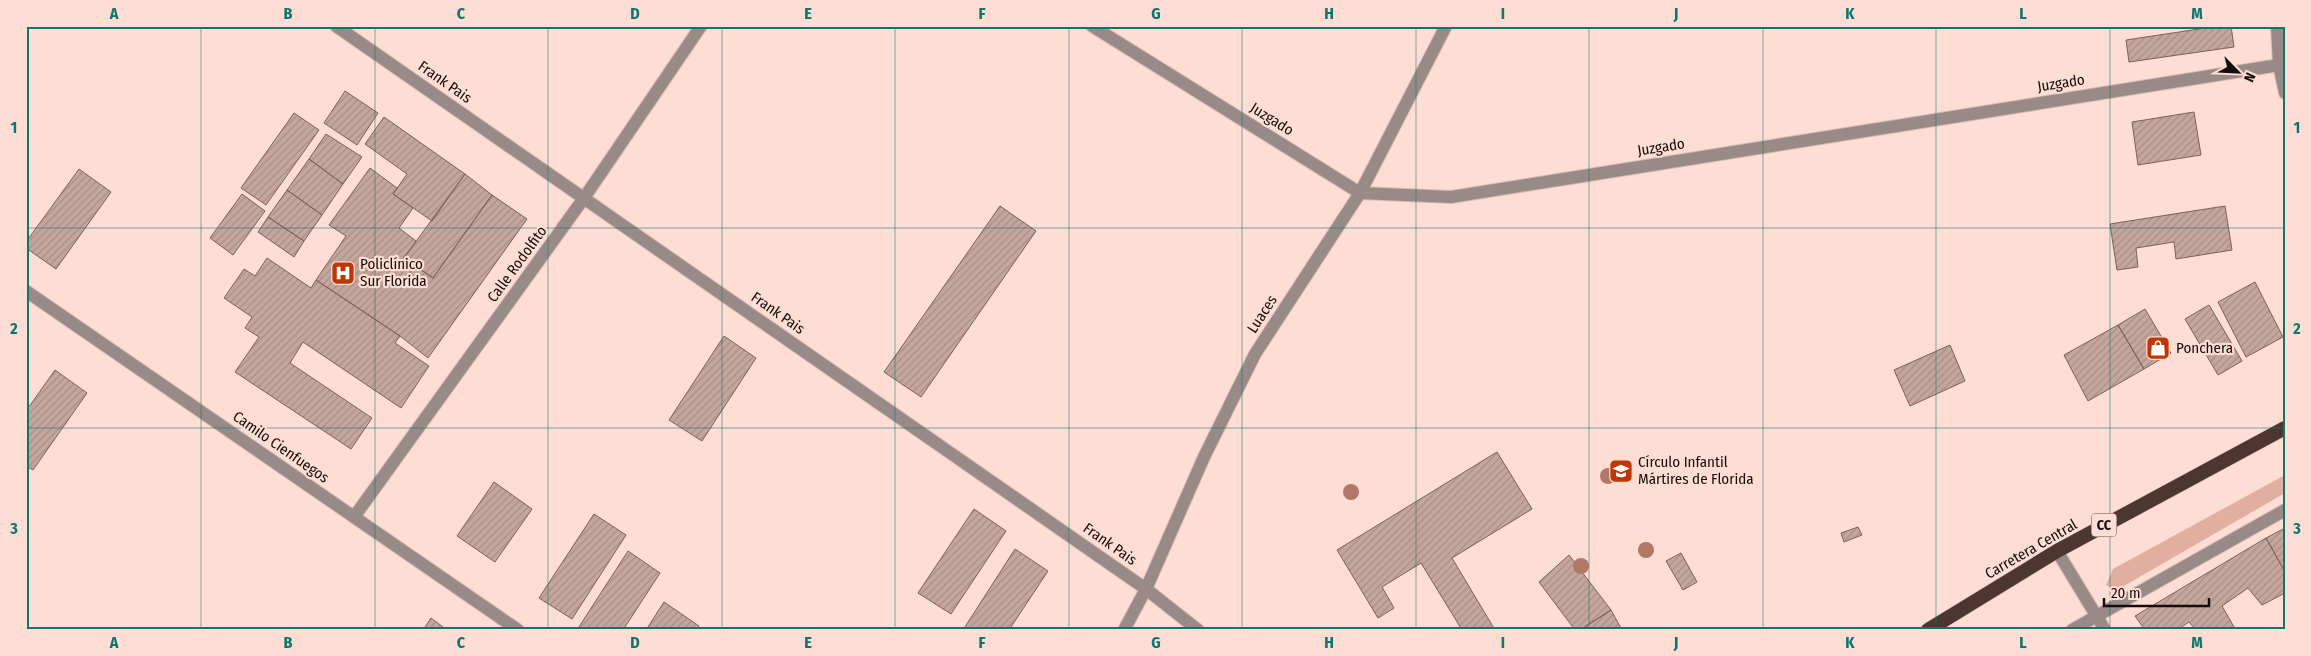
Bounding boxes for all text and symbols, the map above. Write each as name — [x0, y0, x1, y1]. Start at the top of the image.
text: A — [109, 4, 119, 23]
text: B — [284, 4, 293, 23]
text: C — [457, 4, 466, 23]
text: D — [630, 4, 640, 23]
text: E — [804, 4, 812, 23]
text: F — [978, 4, 986, 23]
text: G — [1151, 4, 1161, 23]
text: H — [1324, 4, 1334, 23]
text: I — [1501, 4, 1505, 23]
text: J — [1673, 4, 1678, 23]
text: K — [1845, 4, 1855, 23]
text: L — [2019, 4, 2027, 23]
text: M — [2191, 4, 2203, 23]
north arrow — [2214, 48, 2264, 98]
street label: Frank Pais — [415, 57, 475, 107]
street label: Juzgado — [2036, 70, 2086, 96]
text: N — [2240, 70, 2259, 84]
street label: Juzgado — [1247, 99, 1297, 139]
text: 1 — [11, 118, 17, 137]
text: 1 — [2294, 118, 2300, 137]
street label: Juzgado — [1636, 134, 1686, 160]
street label: Calle Rodolfito — [483, 222, 551, 306]
place label: Policlínico Sur Florida — [360, 255, 427, 290]
hospital icon: Policlínico Sur Florida — [330, 260, 356, 286]
street label: Frank Pais — [748, 288, 808, 338]
street label: Luaces — [1243, 292, 1281, 336]
text: 2 — [9, 319, 18, 338]
text: 2 — [2292, 319, 2301, 338]
shop icon: Ponchera — [2145, 335, 2171, 361]
place label: Ponchera — [2176, 339, 2233, 357]
street label: Camilo Cienfuegos — [230, 407, 332, 487]
place label: Círculo Infantil Mártires de Florida — [1638, 453, 1754, 488]
school or university icon: Círculo Infantil Mártires de Florida — [1608, 458, 1634, 484]
road number: CC — [2092, 514, 2116, 536]
street label: Carretera Central — [1982, 515, 2080, 583]
text: 3 — [9, 519, 18, 538]
street label: Frank Pais — [1080, 519, 1140, 569]
text: 3 — [2292, 519, 2301, 538]
scale bar — [2104, 576, 2208, 608]
text: 20 m — [2111, 584, 2141, 602]
text: A — [109, 633, 119, 652]
text: B — [284, 633, 293, 652]
text: C — [457, 633, 466, 652]
text: D — [630, 633, 640, 652]
text: E — [804, 633, 812, 652]
text: F — [978, 633, 986, 652]
text: G — [1151, 633, 1161, 652]
text: H — [1324, 633, 1334, 652]
text: I — [1501, 633, 1505, 652]
text: J — [1673, 633, 1678, 652]
text: K — [1845, 633, 1855, 652]
text: L — [2019, 633, 2027, 652]
text: M — [2191, 633, 2203, 652]

